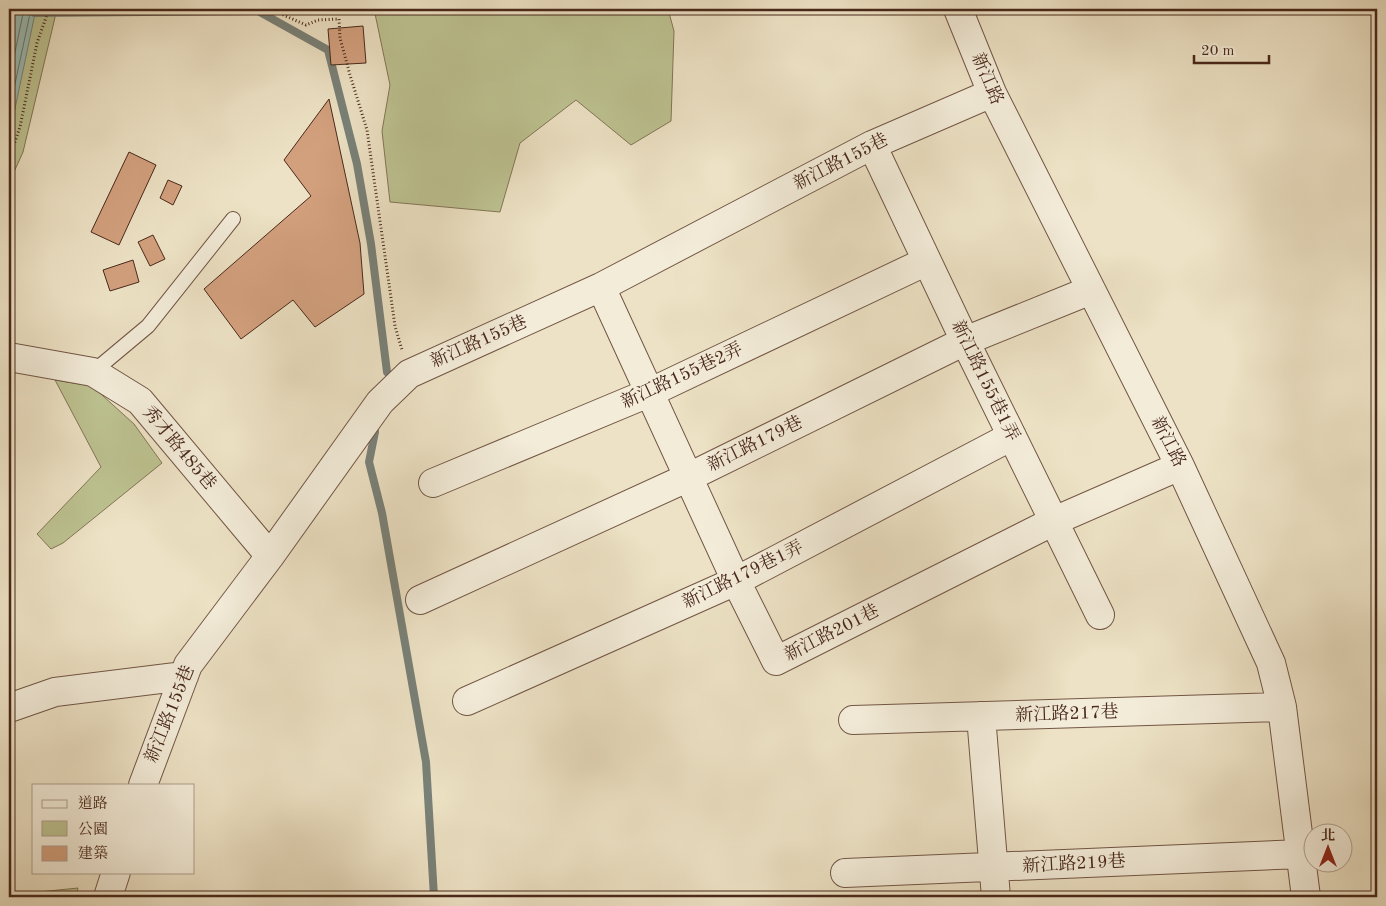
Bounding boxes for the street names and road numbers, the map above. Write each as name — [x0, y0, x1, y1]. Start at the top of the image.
street label: 新江路 — [968, 50, 1008, 107]
street label: 新江路155巷 — [790, 129, 891, 193]
street label: 新江路155巷 — [427, 311, 530, 371]
street label: 新江路155巷1弄 — [948, 317, 1024, 444]
street label: 新江路155巷2弄 — [618, 338, 746, 412]
street label: 秀才路485巷 — [139, 401, 221, 493]
street label: 新江路179巷 — [704, 411, 805, 475]
street label: 新江路 — [1148, 413, 1190, 470]
street label: 新江路179巷1弄 — [679, 536, 806, 612]
street label: 新江路201巷 — [781, 600, 882, 664]
street label: 新江路155巷 — [140, 662, 198, 765]
street label: 新江路217巷 — [1015, 701, 1119, 725]
street label: 新江路219巷 — [1022, 850, 1126, 876]

